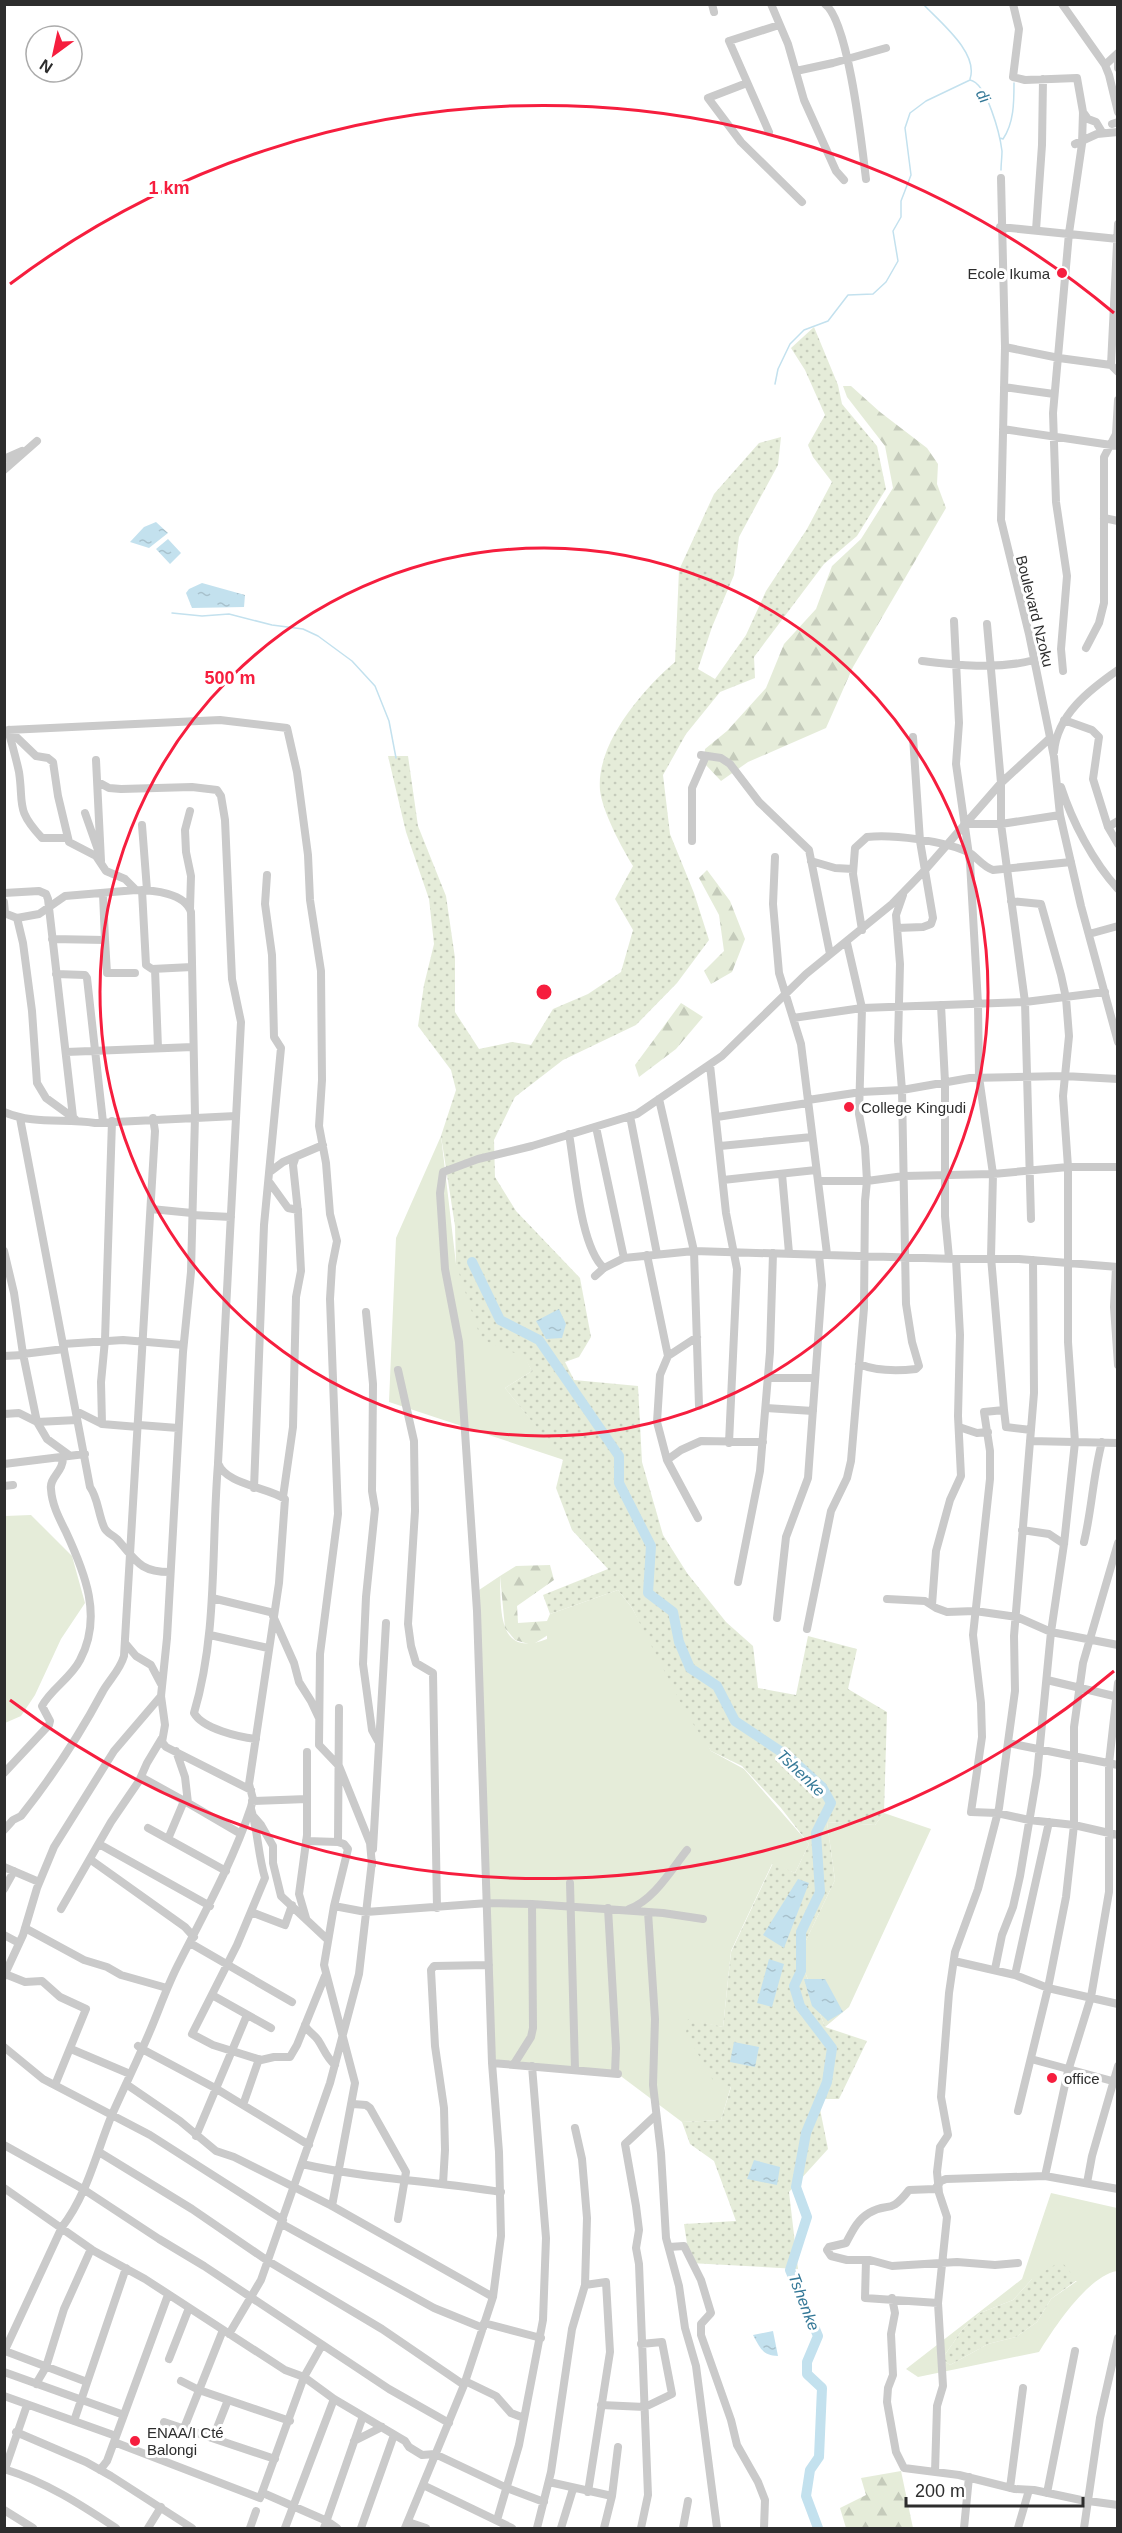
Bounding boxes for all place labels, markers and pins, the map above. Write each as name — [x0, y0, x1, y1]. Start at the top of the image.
place label: Ecole Ikuma — [967, 265, 1051, 282]
marker: Ecole Ikuma — [1055, 266, 1069, 280]
centre of rings — [534, 982, 554, 1002]
place label: College Kingudi — [861, 1099, 966, 1116]
marker: College Kingudi — [842, 1100, 856, 1114]
place label: office — [1064, 2070, 1100, 2087]
marker: office — [1045, 2071, 1059, 2085]
place label: ENAA/I Cté Balongi — [147, 2424, 224, 2458]
marker: ENAA/I Cté Balongi — [128, 2434, 142, 2448]

